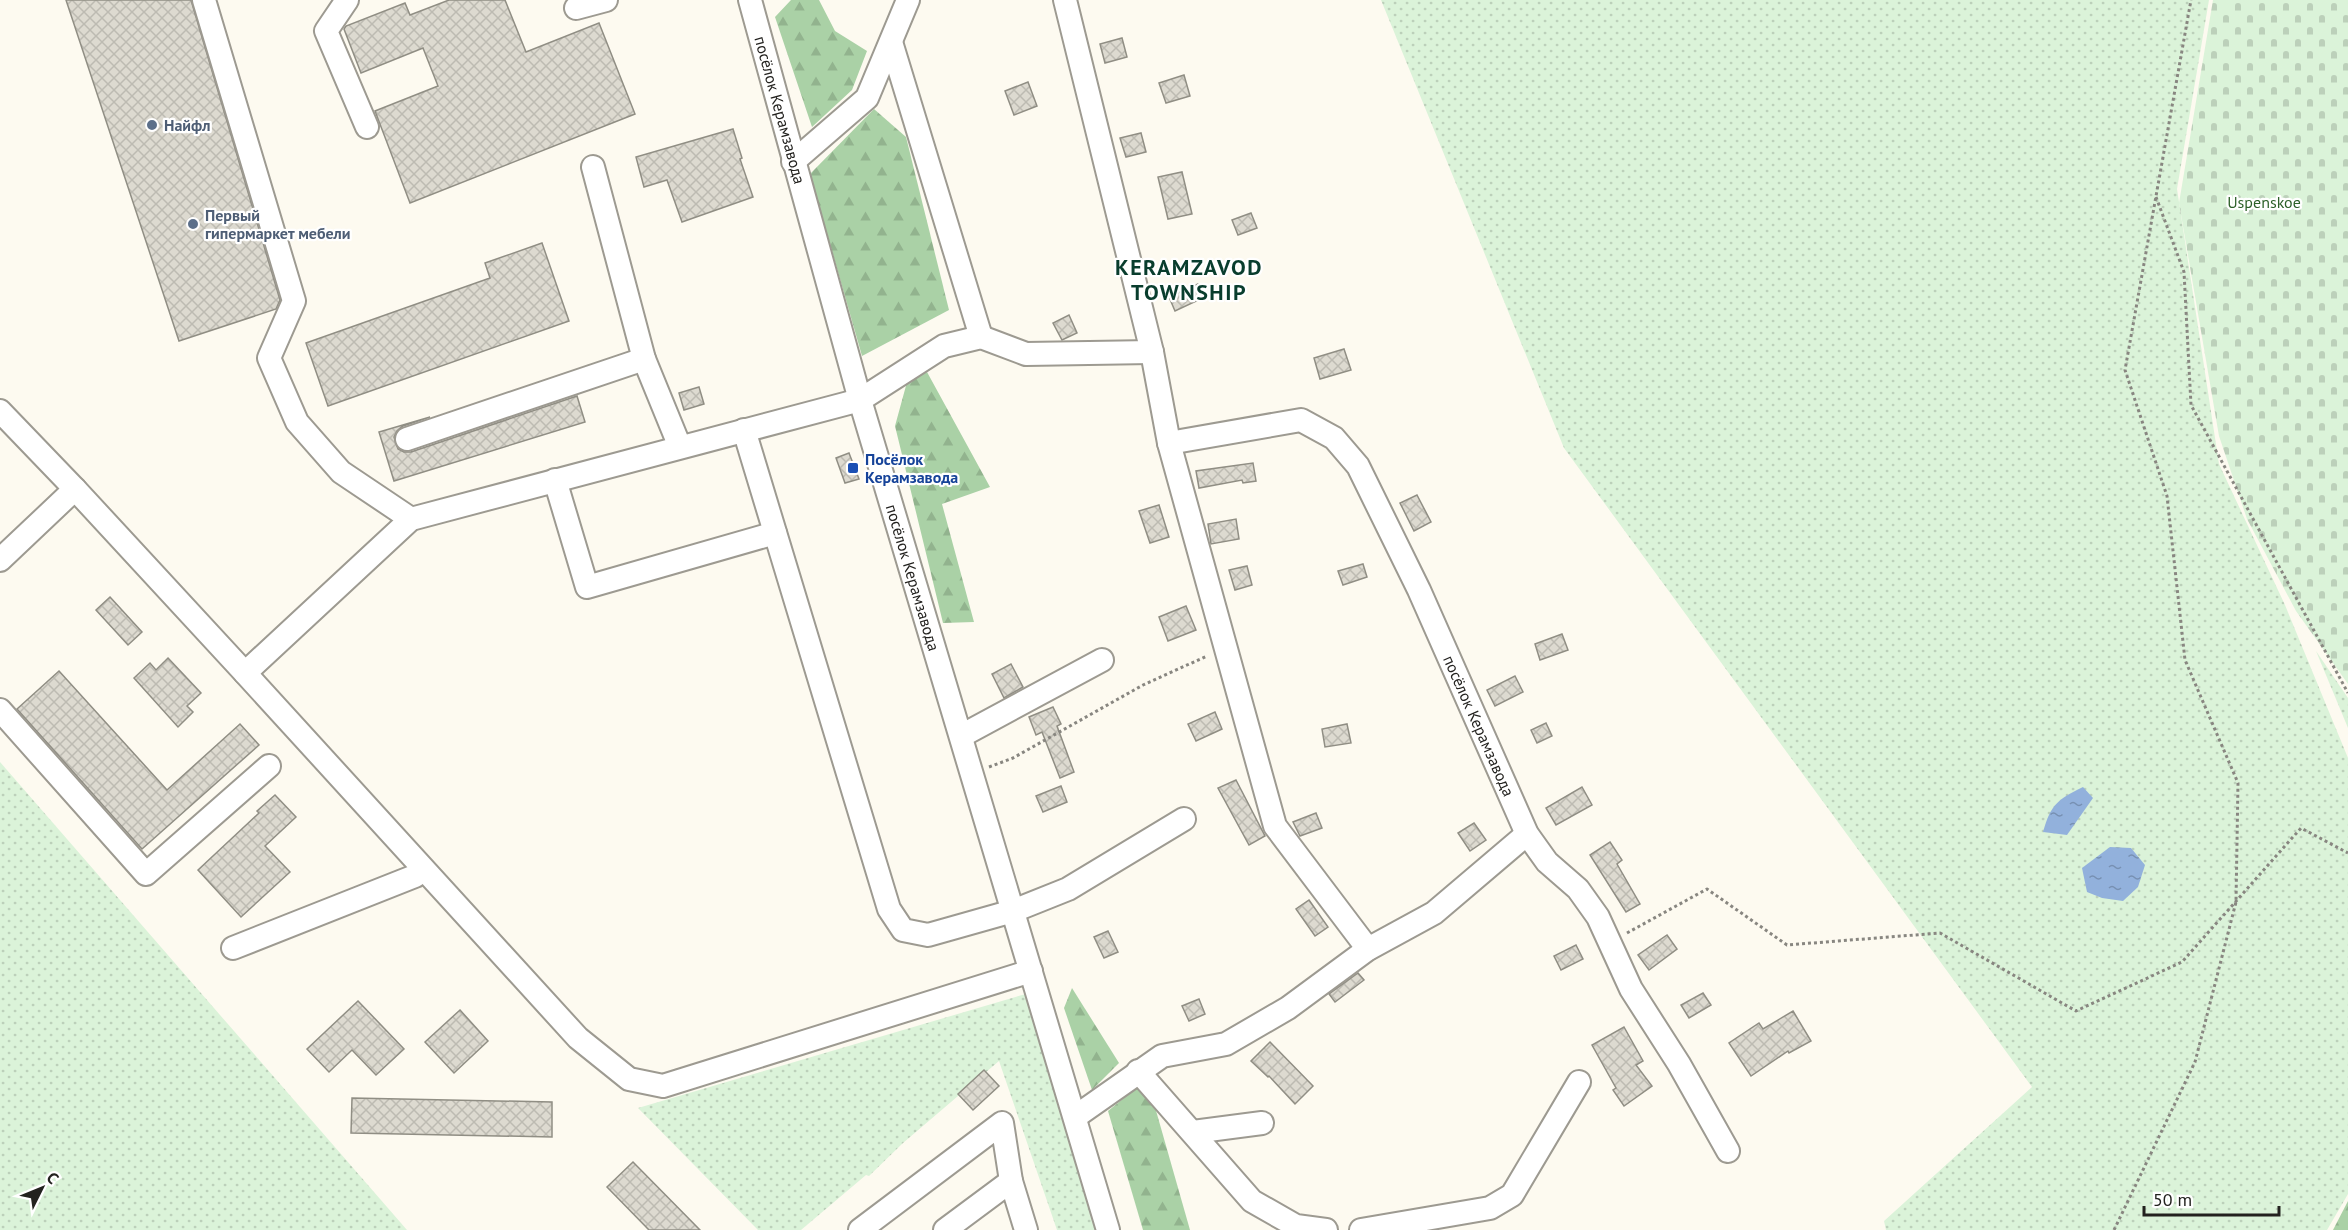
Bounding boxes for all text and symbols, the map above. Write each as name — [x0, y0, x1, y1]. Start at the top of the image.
street label: посёлок Керамзавода — [750, 34, 810, 186]
place label: Найфл — [164, 115, 211, 135]
marker: Найфл — [145, 118, 159, 132]
park label: Uspenskoe — [2227, 192, 2301, 212]
place label: Первый гипермаркет мебели — [205, 205, 351, 243]
marker: Первый гипермаркет мебели — [186, 217, 200, 231]
district label: KERAMZAVOD TOWNSHIP — [1115, 253, 1263, 306]
place label: Посёлок Керамзавода — [865, 449, 958, 487]
marker: Посёлок Керамзавода — [846, 461, 860, 475]
street label: посёлок Керамзавода — [882, 502, 944, 653]
street label: посёлок Керамзавода — [1439, 652, 1519, 799]
north arrow — [12, 1158, 72, 1218]
text: С — [43, 1168, 63, 1188]
scale bar — [2144, 1179, 2279, 1217]
text: 50 m — [2153, 1188, 2192, 1211]

